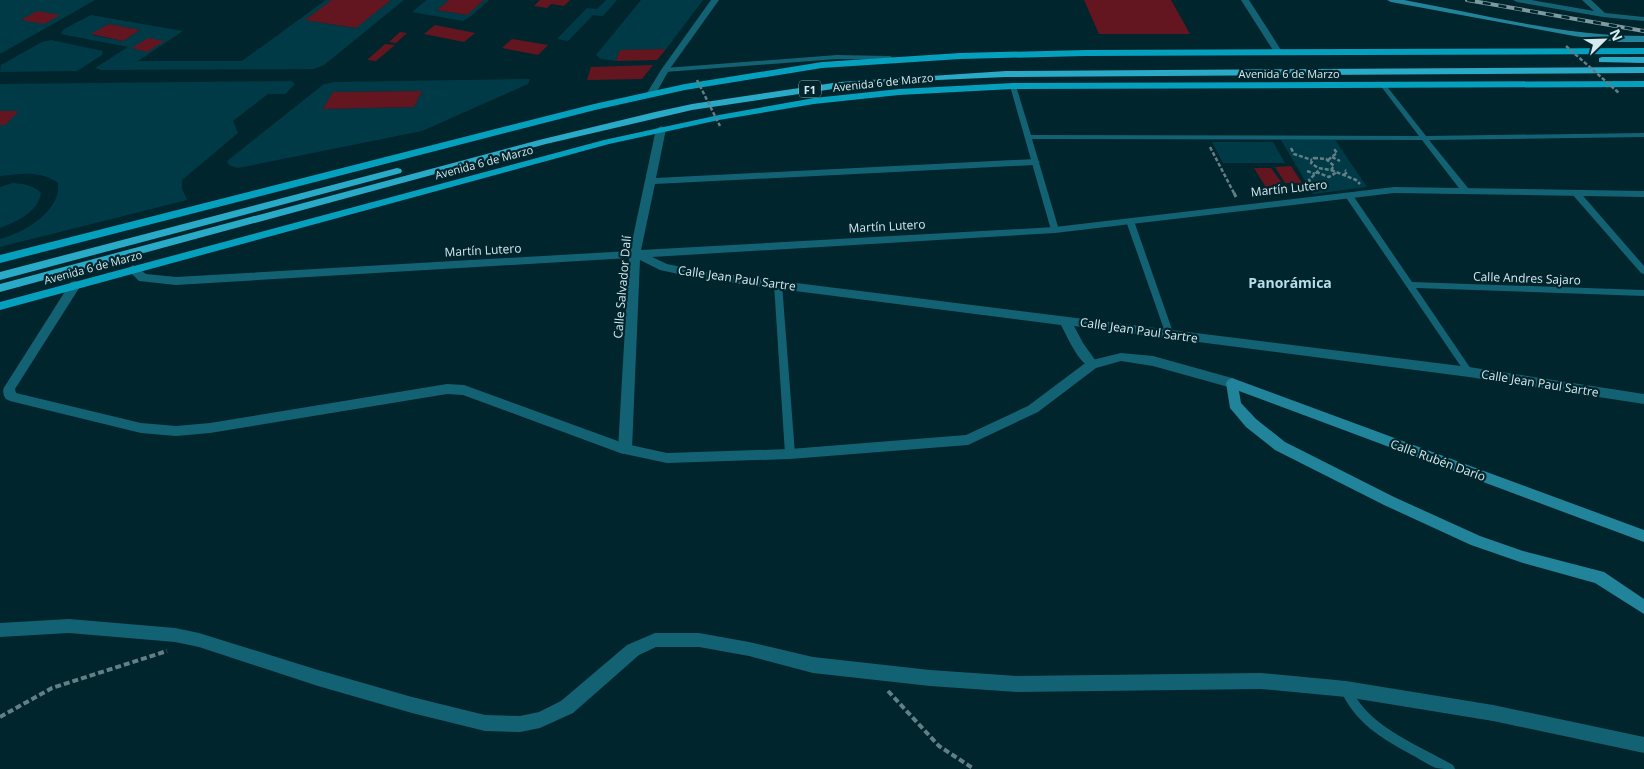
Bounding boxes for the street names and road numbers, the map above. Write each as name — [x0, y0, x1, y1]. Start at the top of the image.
street label: Avenida 6 de Marzo — [1238, 66, 1340, 81]
street label: Avenida 6 de Marzo — [832, 69, 934, 95]
road number: F1 — [799, 80, 821, 98]
street label: Avenida 6 de Marzo — [433, 142, 535, 182]
street label: Martín Lutero — [1250, 176, 1328, 200]
street label: Martín Lutero — [848, 215, 926, 237]
street label: Calle Salvador Dalí — [609, 234, 635, 339]
street label: Martín Lutero — [444, 239, 522, 261]
street label: Avenida 6 de Marzo — [42, 247, 144, 287]
street label: Calle Jean Paul Sartre — [677, 261, 797, 295]
street label: Calle Andres Sajaro — [1473, 268, 1581, 288]
street label: Calle Jean Paul Sartre — [1079, 313, 1199, 347]
street label: Calle Jean Paul Sartre — [1480, 365, 1600, 401]
street label: Calle Rubén Darío — [1388, 435, 1488, 485]

